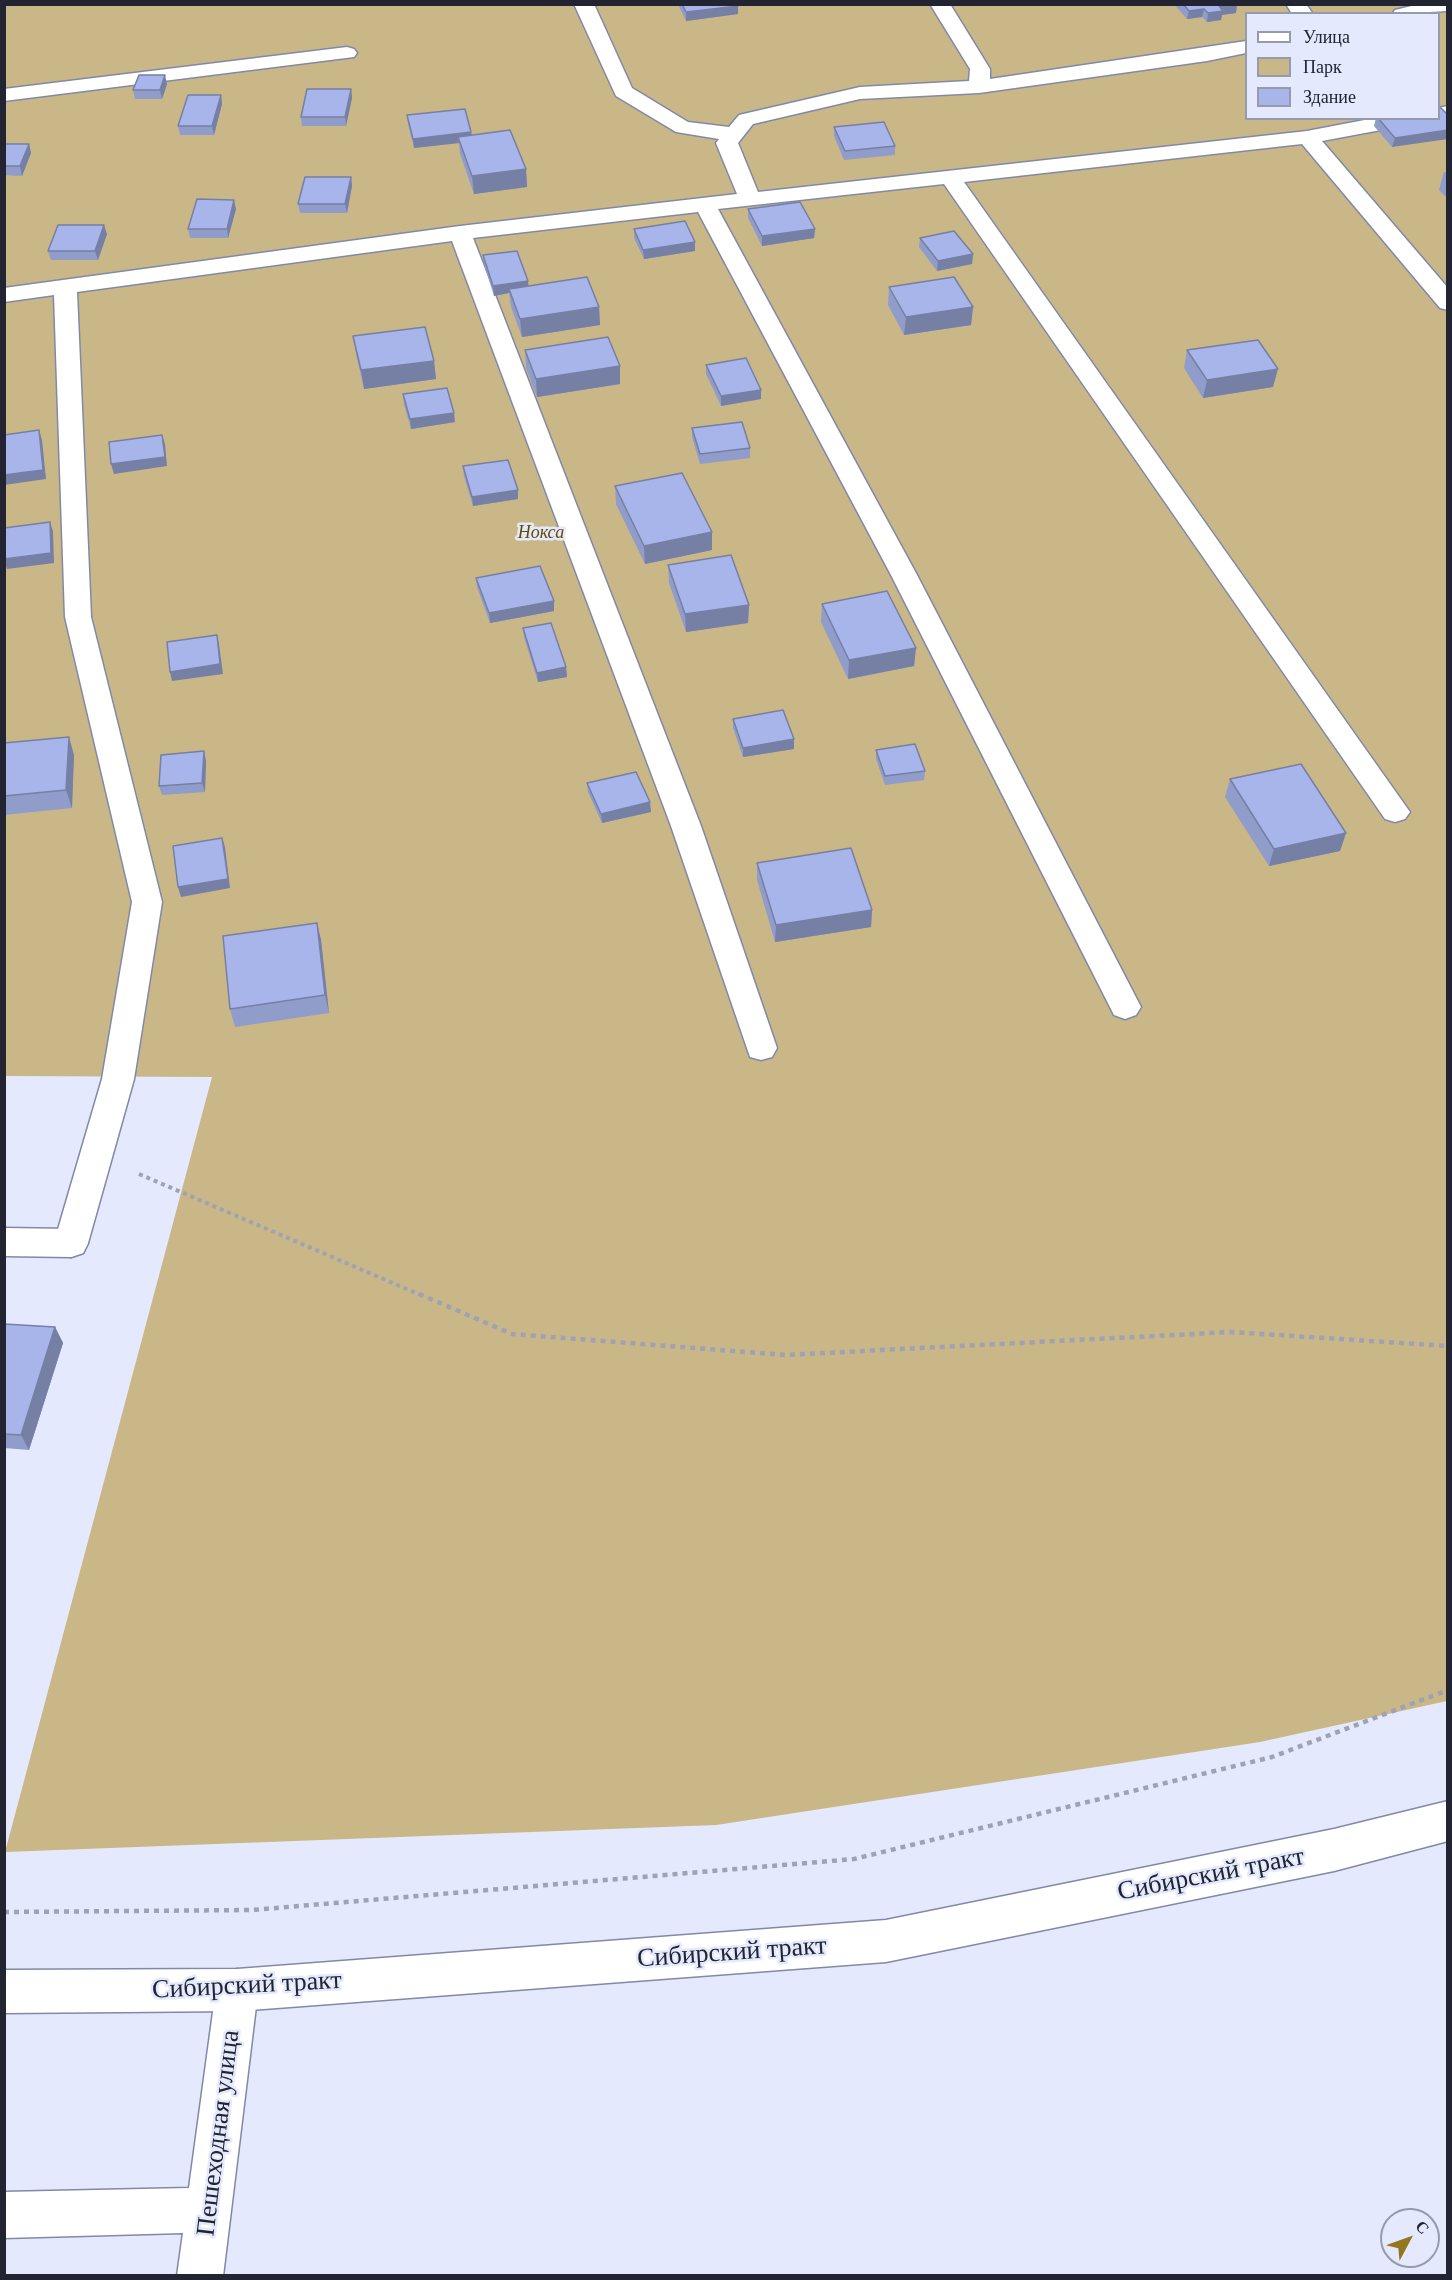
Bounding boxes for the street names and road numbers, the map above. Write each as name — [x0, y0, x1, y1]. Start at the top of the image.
street label: Сибирский тракт — [1115, 1842, 1307, 1908]
street label: Сибирский тракт — [636, 1931, 828, 1975]
street label: Сибирский тракт — [151, 1965, 343, 2007]
street label: Пешеходная улица — [191, 2028, 247, 2238]

